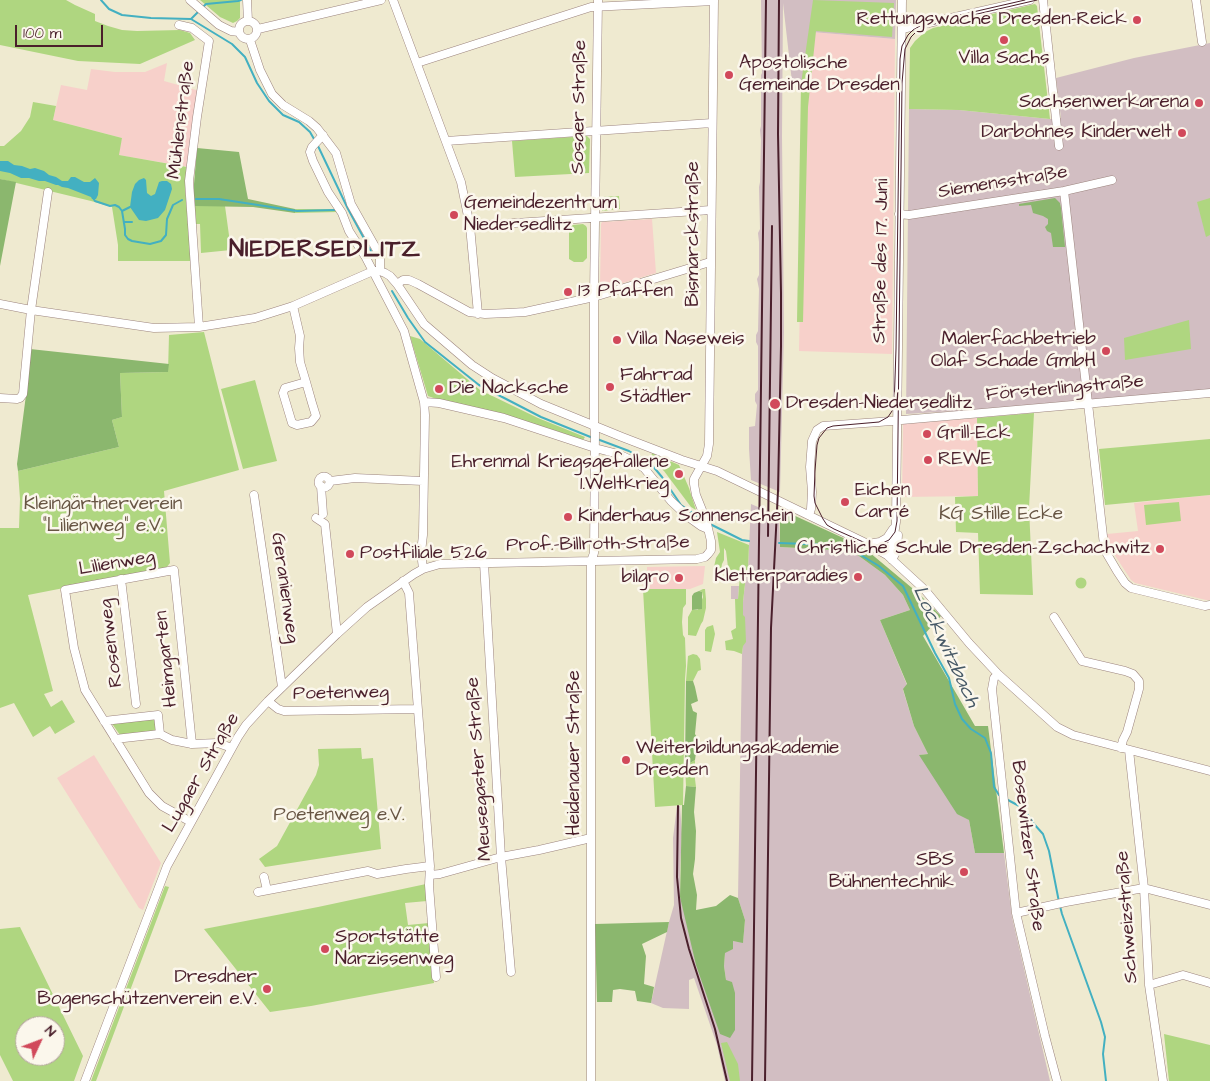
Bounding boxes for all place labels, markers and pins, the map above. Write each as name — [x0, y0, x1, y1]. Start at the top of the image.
place label: Rettungswache Dresden-Reick — [857, 9, 1127, 31]
marker: Rettungswache Dresden-Reick — [1131, 14, 1143, 26]
marker: Villa Sachs — [998, 34, 1010, 46]
place label: Villa Sachs — [959, 48, 1049, 70]
place label: Apostolische Gemeinde Dresden — [739, 53, 900, 97]
marker: Apostolische Gemeinde Dresden — [723, 69, 735, 81]
place label: Sachsenwerkarena — [1019, 92, 1189, 114]
marker: Sachsenwerkarena — [1193, 97, 1205, 109]
place label: Darbohnes Kinderwelt — [981, 122, 1172, 144]
marker: Darbohnes Kinderwelt — [1176, 127, 1188, 139]
place label: Gemeindezentrum Niedersedlitz — [464, 193, 617, 237]
marker: Gemeindezentrum Niedersedlitz — [448, 209, 460, 221]
place label: 13 Pfaffen — [578, 281, 673, 303]
marker: 13 Pfaffen — [562, 286, 574, 298]
place label: Villa Naseweis — [627, 329, 744, 351]
place label: Malerfachbetrieb Olaf Schade GmbH — [931, 329, 1096, 373]
marker: Villa Naseweis — [611, 334, 623, 346]
marker: Malerfachbetrieb Olaf Schade GmbH — [1100, 345, 1112, 357]
place label: Fahrrad Städtler — [620, 365, 693, 409]
place label: Die Nacksche — [449, 378, 569, 400]
marker: Fahrrad Städtler — [604, 381, 616, 393]
marker: Die Nacksche — [433, 383, 445, 395]
place label: Dresden-Niedersedlitz — [786, 393, 972, 415]
marker: Dresden-Niedersedlitz — [768, 397, 782, 411]
place label: Grill-Eck — [937, 423, 1010, 445]
marker: Grill-Eck — [921, 428, 933, 440]
place label: REWE — [938, 449, 992, 471]
place label: Ehrenmal Kriegsgefallene 1.Weltkrieg — [452, 452, 669, 496]
marker: REWE — [922, 454, 934, 466]
marker: Ehrenmal Kriegsgefallene 1.Weltkrieg — [673, 468, 685, 480]
place label: Eichen Carré — [855, 480, 910, 524]
marker: Eichen Carré — [839, 496, 851, 508]
place label: Kinderhaus Sonnenschein — [578, 506, 794, 528]
marker: Kinderhaus Sonnenschein — [562, 511, 574, 523]
place label: Christliche Schule Dresden-Zschachwitz — [797, 538, 1150, 560]
place label: Postfiliale 526 — [360, 543, 487, 565]
marker: Christliche Schule Dresden-Zschachwitz — [1154, 543, 1166, 555]
marker: Postfiliale 526 — [344, 548, 356, 560]
place label: Kletterparadies — [714, 566, 848, 588]
place label: bilgro — [622, 567, 669, 589]
marker: Kletterparadies — [852, 571, 864, 583]
marker: bilgro — [673, 572, 685, 584]
place label: Weiterbildungsakademie Dresden — [636, 738, 839, 782]
marker: Weiterbildungsakademie Dresden — [620, 754, 632, 766]
place label: SBS Bühnentechnik — [829, 850, 954, 894]
marker: SBS Bühnentechnik — [958, 866, 970, 878]
place label: Sportstätte Narzissenweg — [335, 927, 454, 971]
marker: Sportstätte Narzissenweg — [319, 943, 331, 955]
place label: Dresdner Bogenschützenverein e.V. — [37, 967, 257, 1011]
marker: Dresdner Bogenschützenverein e.V. — [261, 983, 273, 995]

